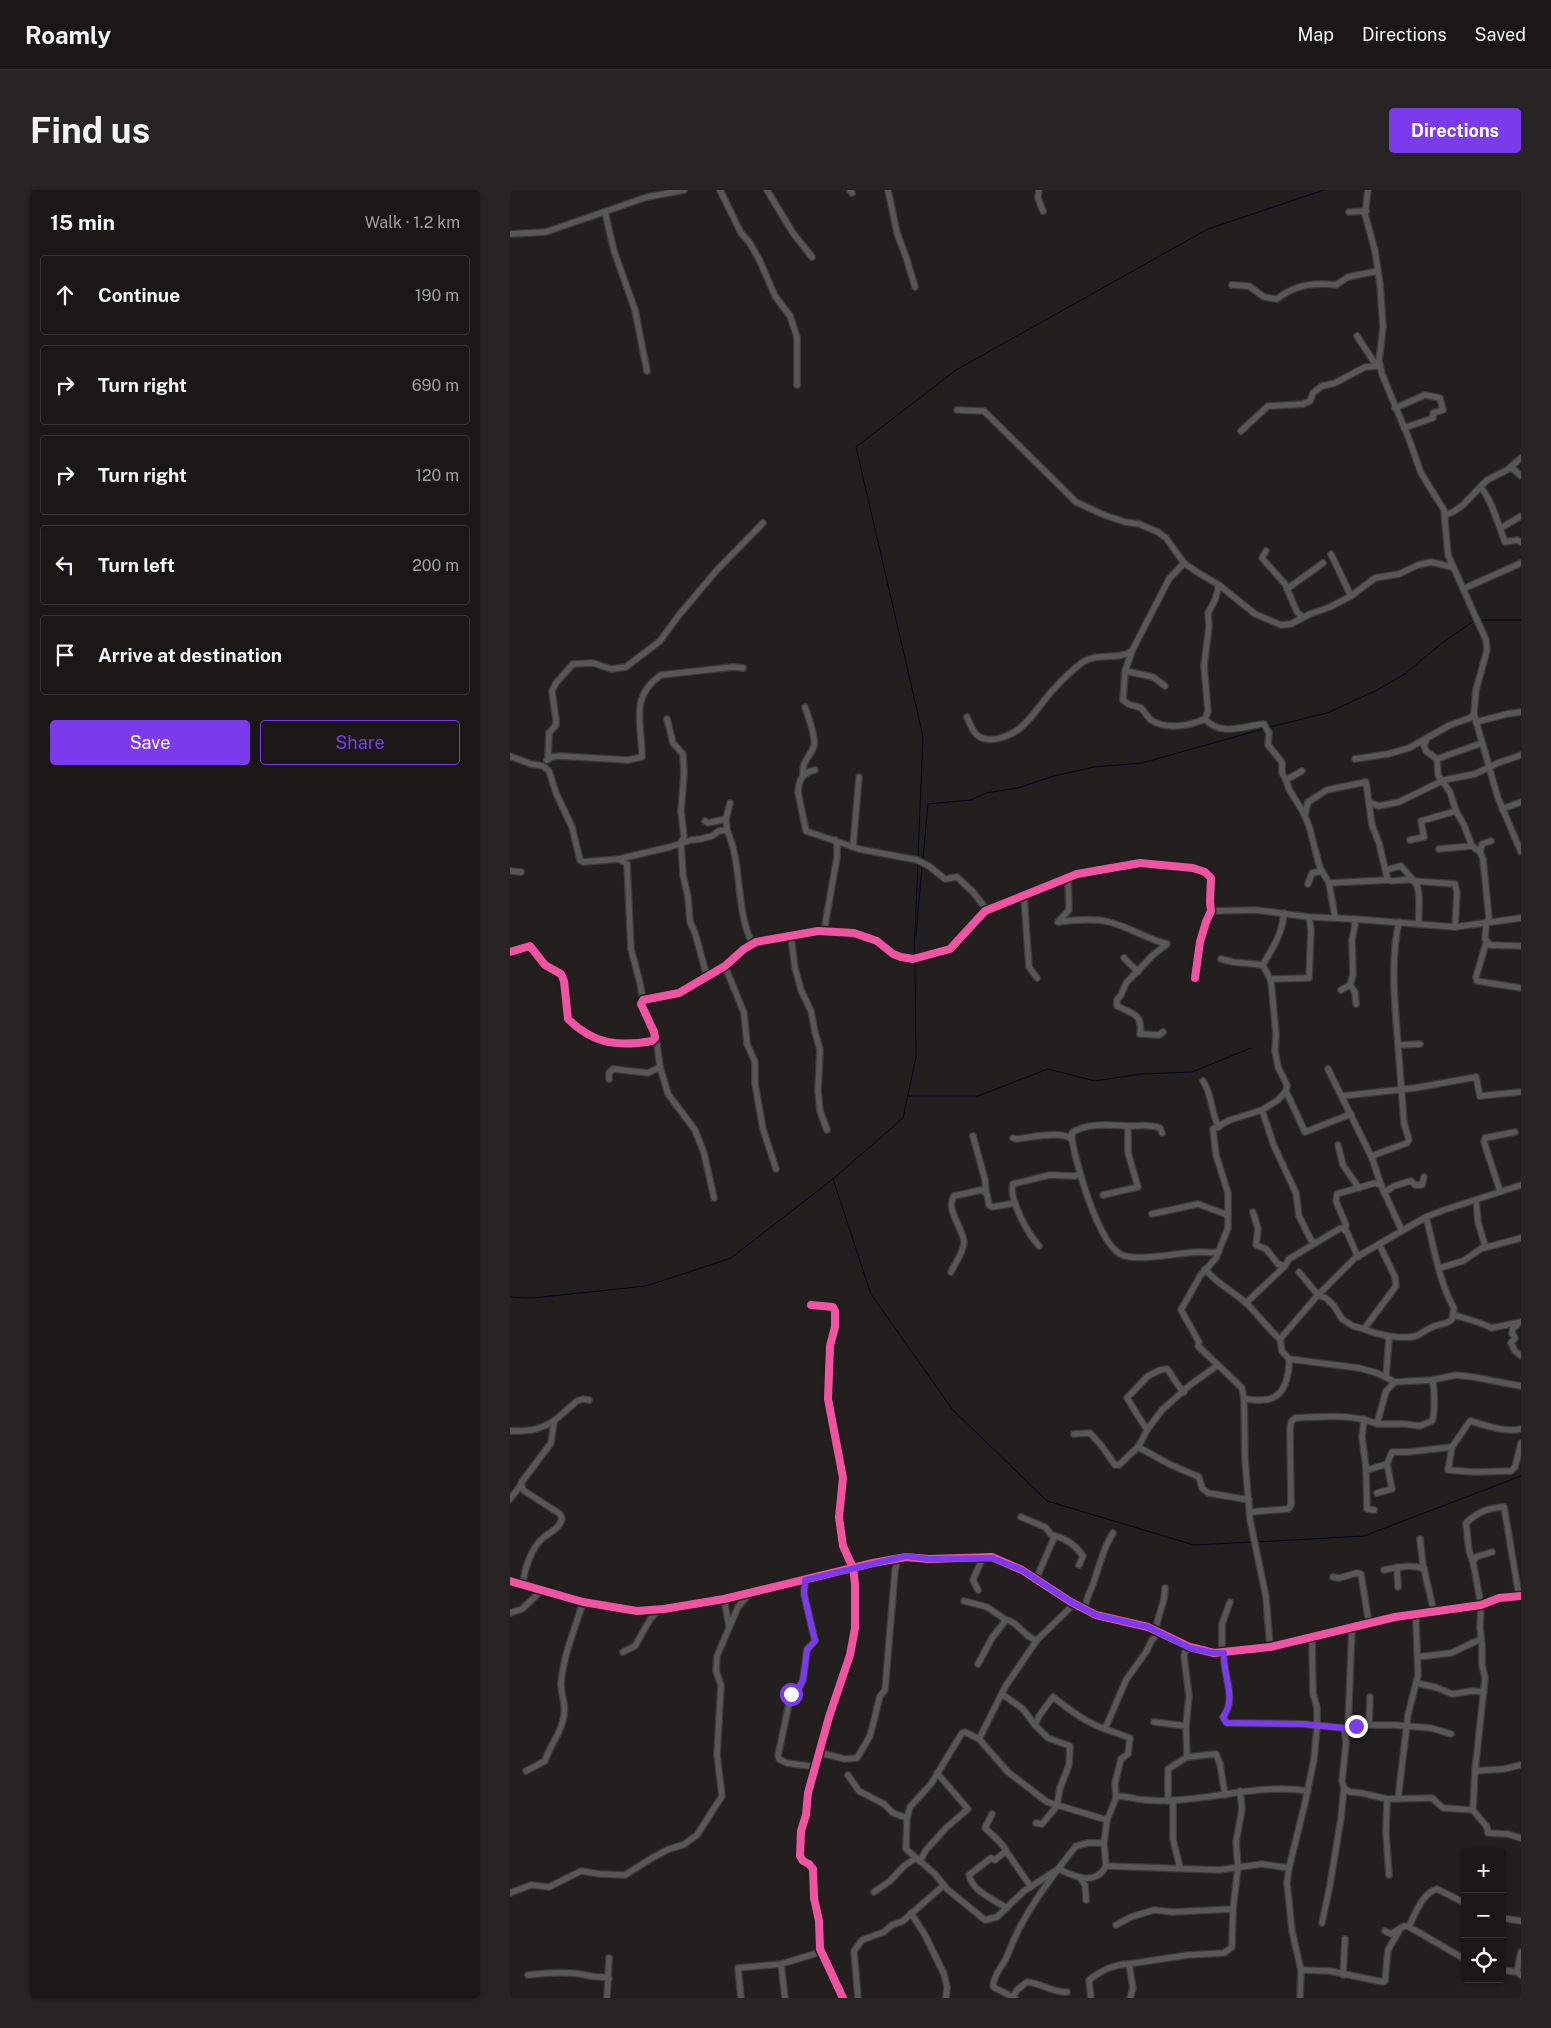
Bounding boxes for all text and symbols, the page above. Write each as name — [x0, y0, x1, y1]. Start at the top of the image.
text: Roamly — [25, 21, 111, 49]
text: Map — [1297, 24, 1334, 45]
text: Directions — [1362, 24, 1447, 45]
text: Saved — [1475, 24, 1526, 45]
button: Directions — [1389, 108, 1521, 153]
text: Find us — [30, 110, 150, 151]
text: 15 min — [50, 210, 115, 235]
text: Walk · 1.2 km — [365, 213, 460, 232]
icon: ahead — [51, 281, 79, 309]
text: Continue — [98, 284, 180, 306]
text: 190 m — [415, 286, 459, 305]
icon: right — [51, 371, 79, 399]
text: Turn right — [98, 374, 187, 396]
text: 690 m — [412, 376, 459, 395]
icon: right — [51, 461, 79, 489]
text: Turn right — [98, 464, 187, 486]
text: 120 m — [415, 466, 459, 485]
icon: left — [51, 551, 79, 579]
text: Turn left — [98, 554, 175, 576]
text: 200 m — [412, 556, 459, 575]
icon: arrive — [51, 641, 79, 669]
text: Arrive at destination — [98, 644, 282, 666]
button: Save — [50, 720, 250, 765]
button: Share — [260, 720, 460, 765]
route start — [780, 1683, 803, 1706]
route end — [1345, 1715, 1368, 1738]
map controls — [1461, 1848, 1506, 1983]
button: + — [1461, 1848, 1506, 1893]
button: − — [1461, 1893, 1506, 1938]
button: locate — [1461, 1938, 1506, 1983]

